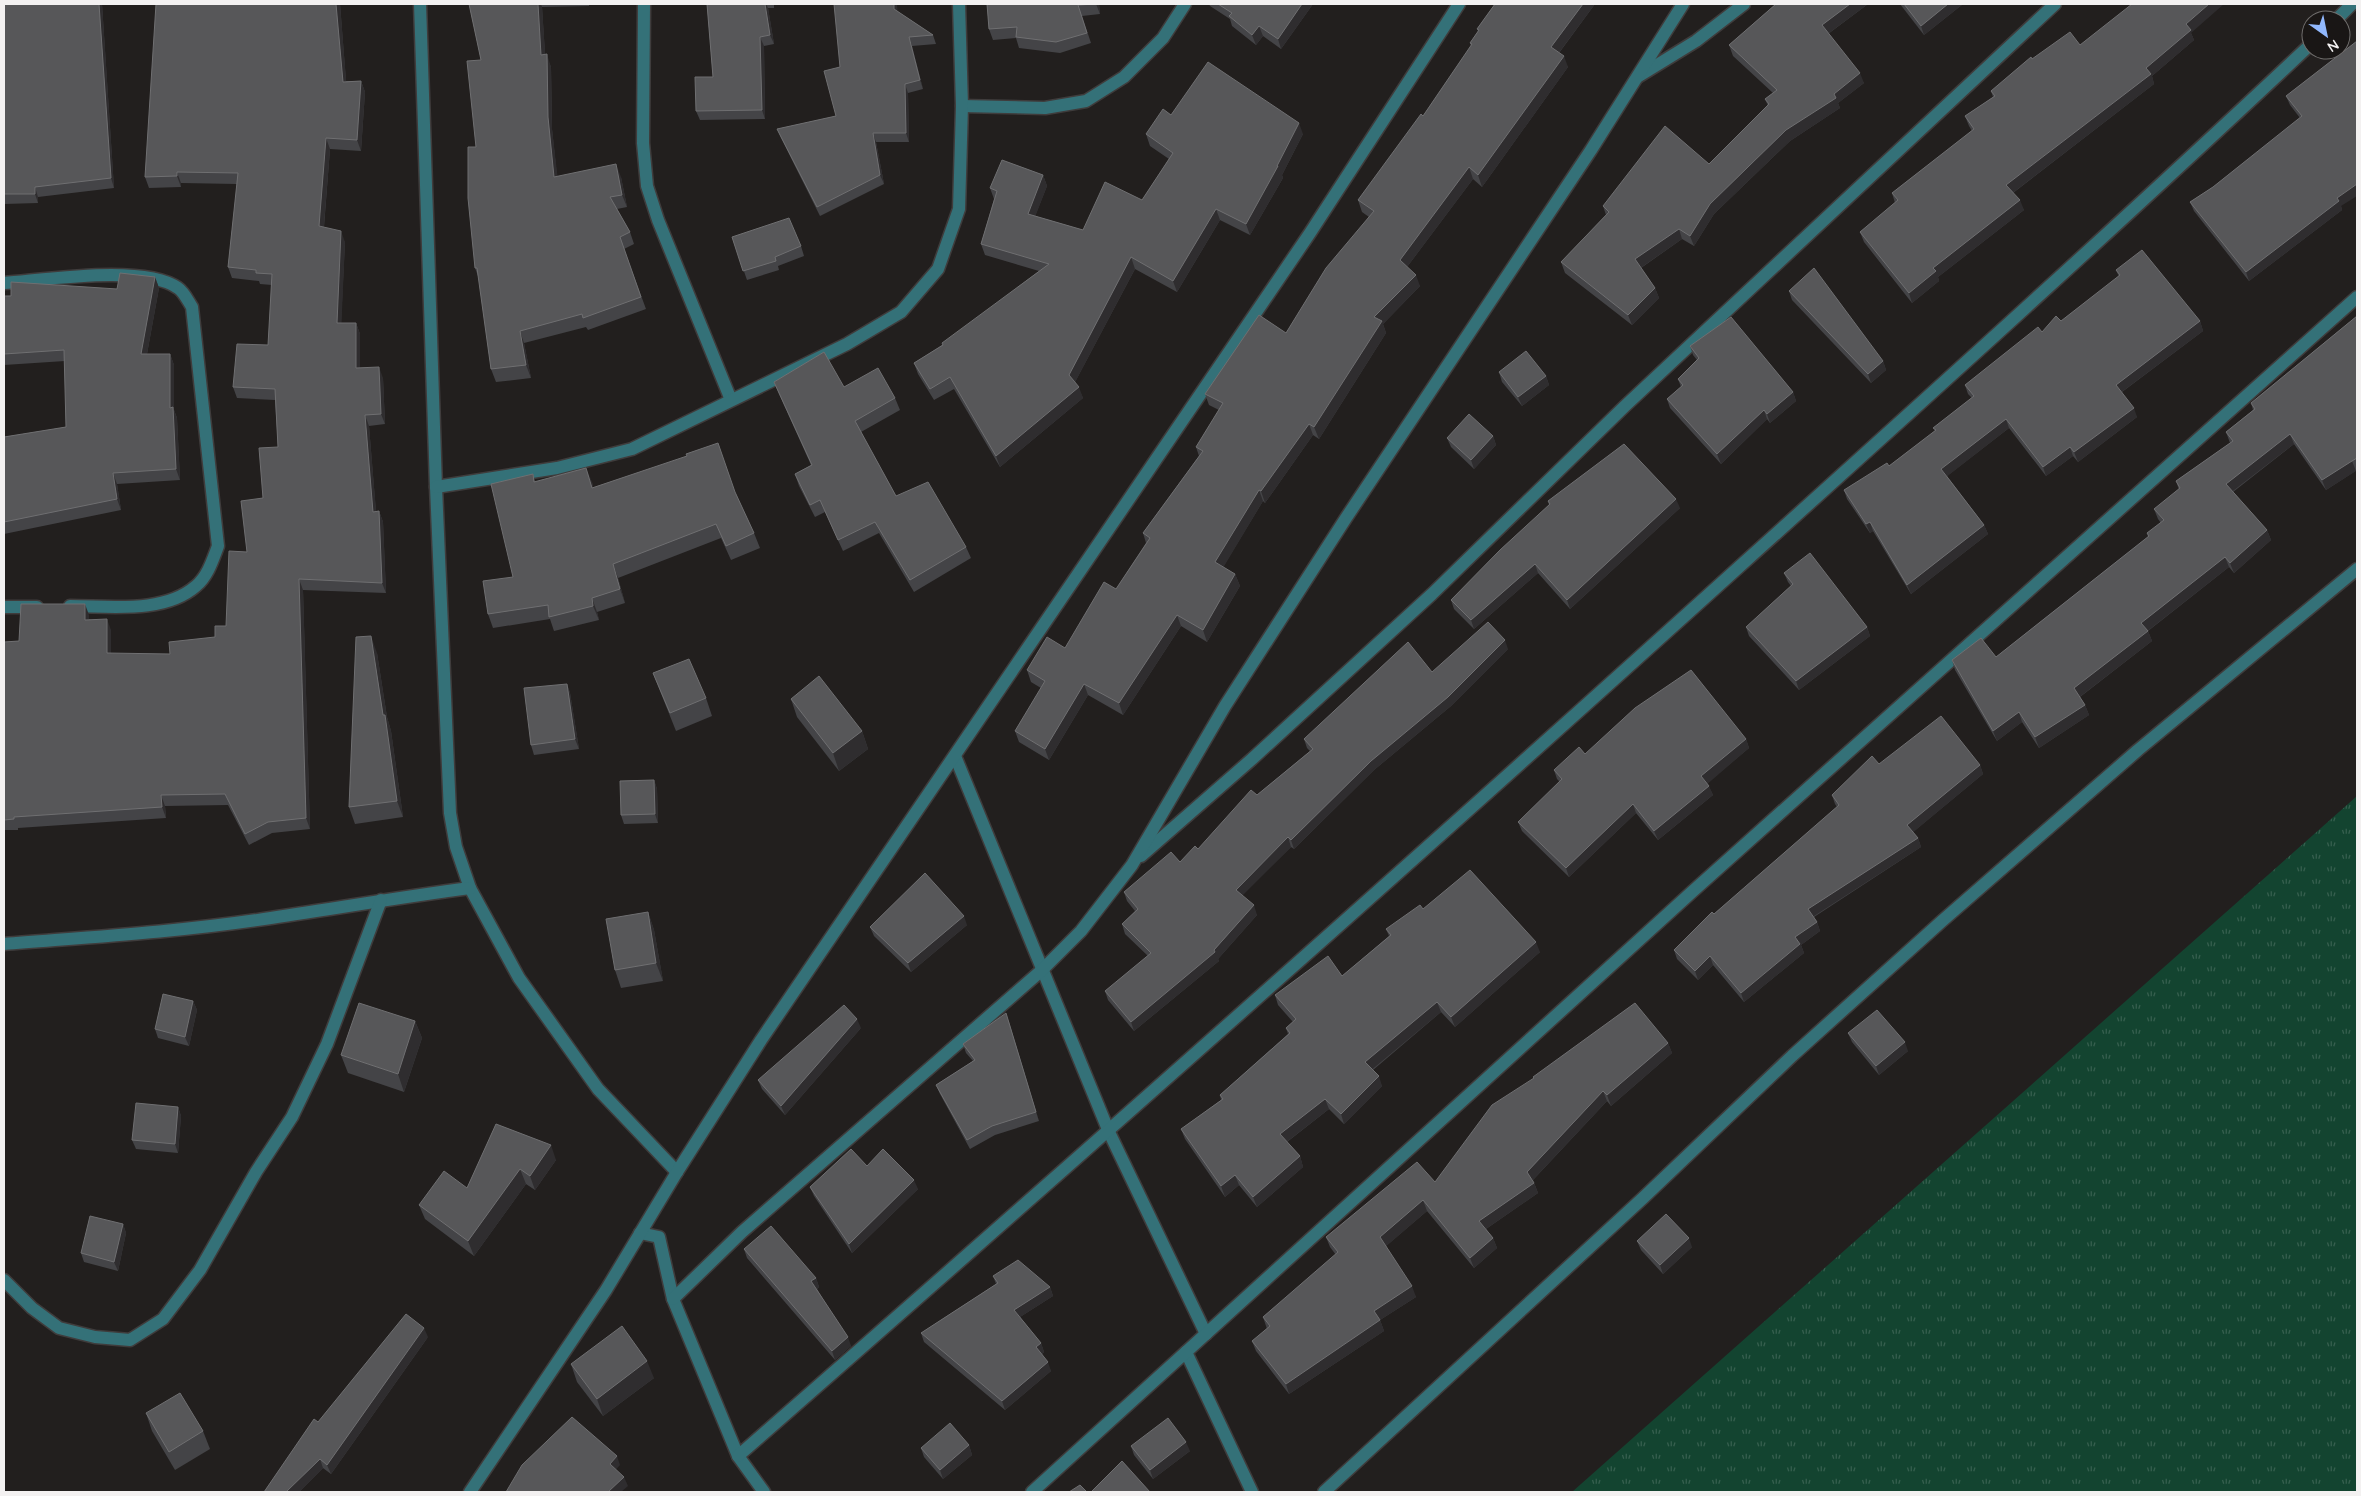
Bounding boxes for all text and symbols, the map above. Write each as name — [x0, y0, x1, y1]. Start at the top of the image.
north arrow — [2301, 10, 2351, 60]
text: N — [2324, 36, 2342, 56]

